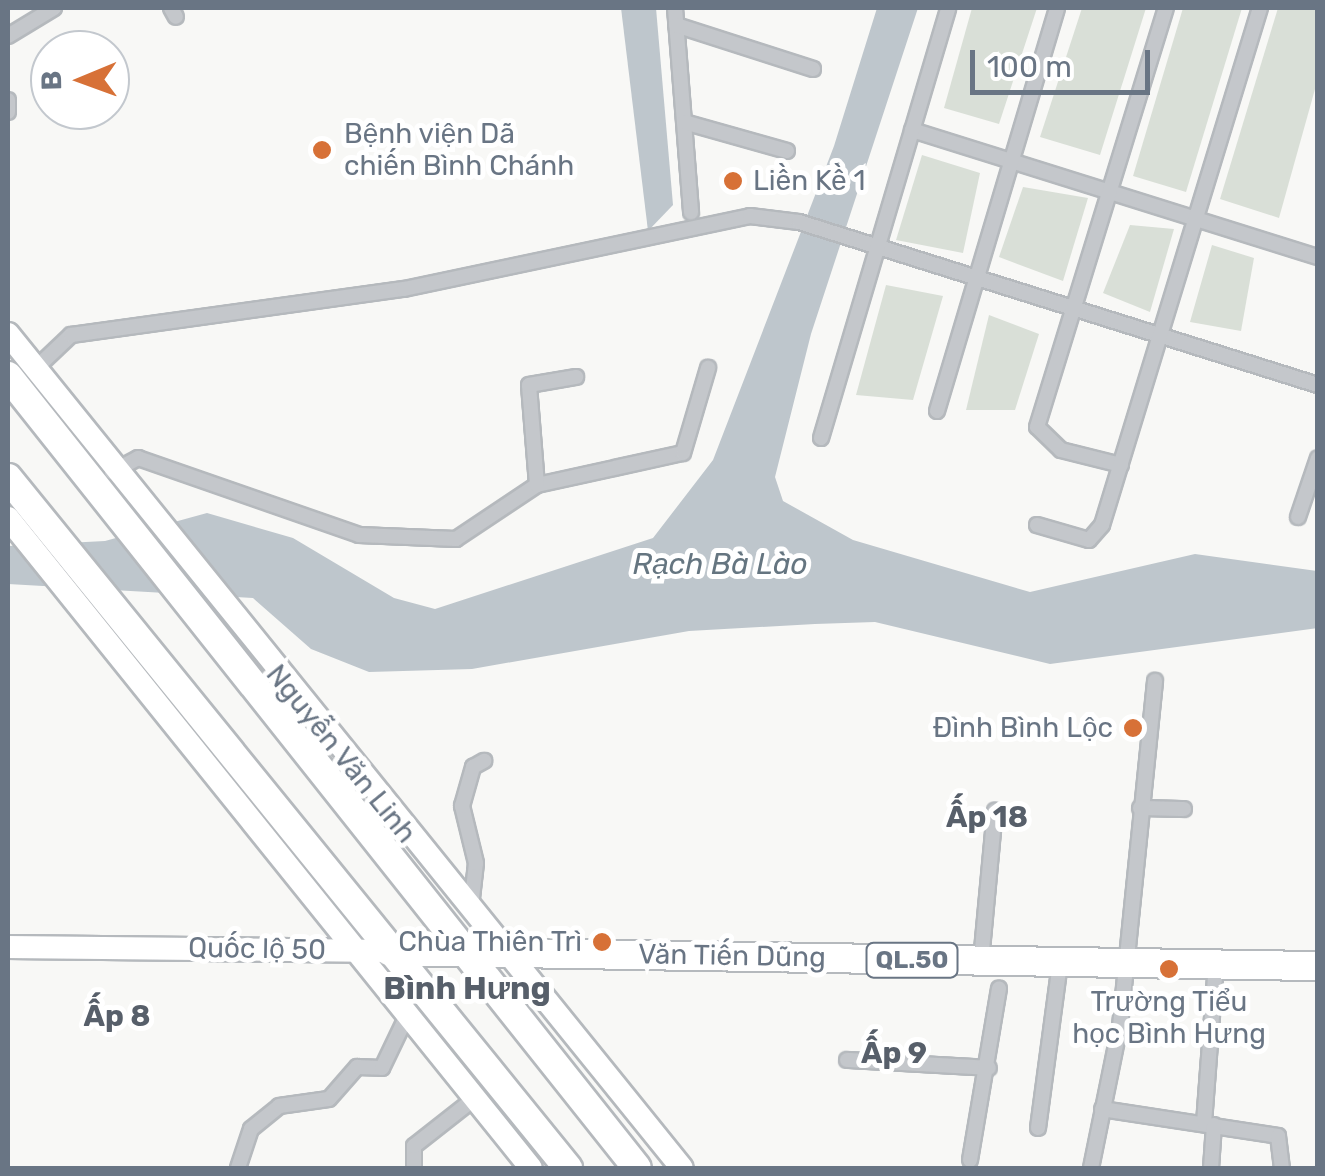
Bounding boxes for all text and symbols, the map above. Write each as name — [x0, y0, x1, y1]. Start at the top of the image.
north arrow — [30, 30, 130, 130]
scale bar — [975, 30, 1155, 92]
text: 100 m — [987, 49, 1072, 85]
text: B — [35, 70, 68, 91]
place label: Bệnh viện Dã chiến Bình Chánh — [344, 117, 574, 183]
marker: Bệnh viện Dã chiến Bình Chánh — [309, 137, 335, 163]
place label: Liền Kề 1 — [753, 164, 866, 198]
marker: Liền Kề 1 — [722, 170, 744, 192]
water label: Rạch Bà Lào — [632, 546, 808, 582]
street label: Nguyễn Văn Linh — [259, 658, 423, 850]
place label: Đình Bình Lộc — [933, 711, 1113, 745]
marker: Đình Bình Lộc — [1122, 717, 1144, 739]
district label: Ấp 18 — [946, 799, 1028, 835]
place label: Chùa Thiên Trì — [397, 925, 582, 959]
street label: Quốc lộ 50 — [188, 931, 326, 967]
marker: Chùa Thiên Trì — [591, 931, 613, 953]
street label: Văn Tiến Dũng — [638, 938, 826, 974]
road number: QL.50 — [864, 940, 960, 980]
marker: Trường Tiểu học Bình Hưng — [1158, 958, 1180, 980]
district label: Bình Hưng — [383, 969, 551, 1007]
place label: Trường Tiểu học Bình Hưng — [1072, 985, 1266, 1051]
district label: Ấp 8 — [83, 998, 151, 1034]
district label: Ấp 9 — [861, 1035, 927, 1071]

